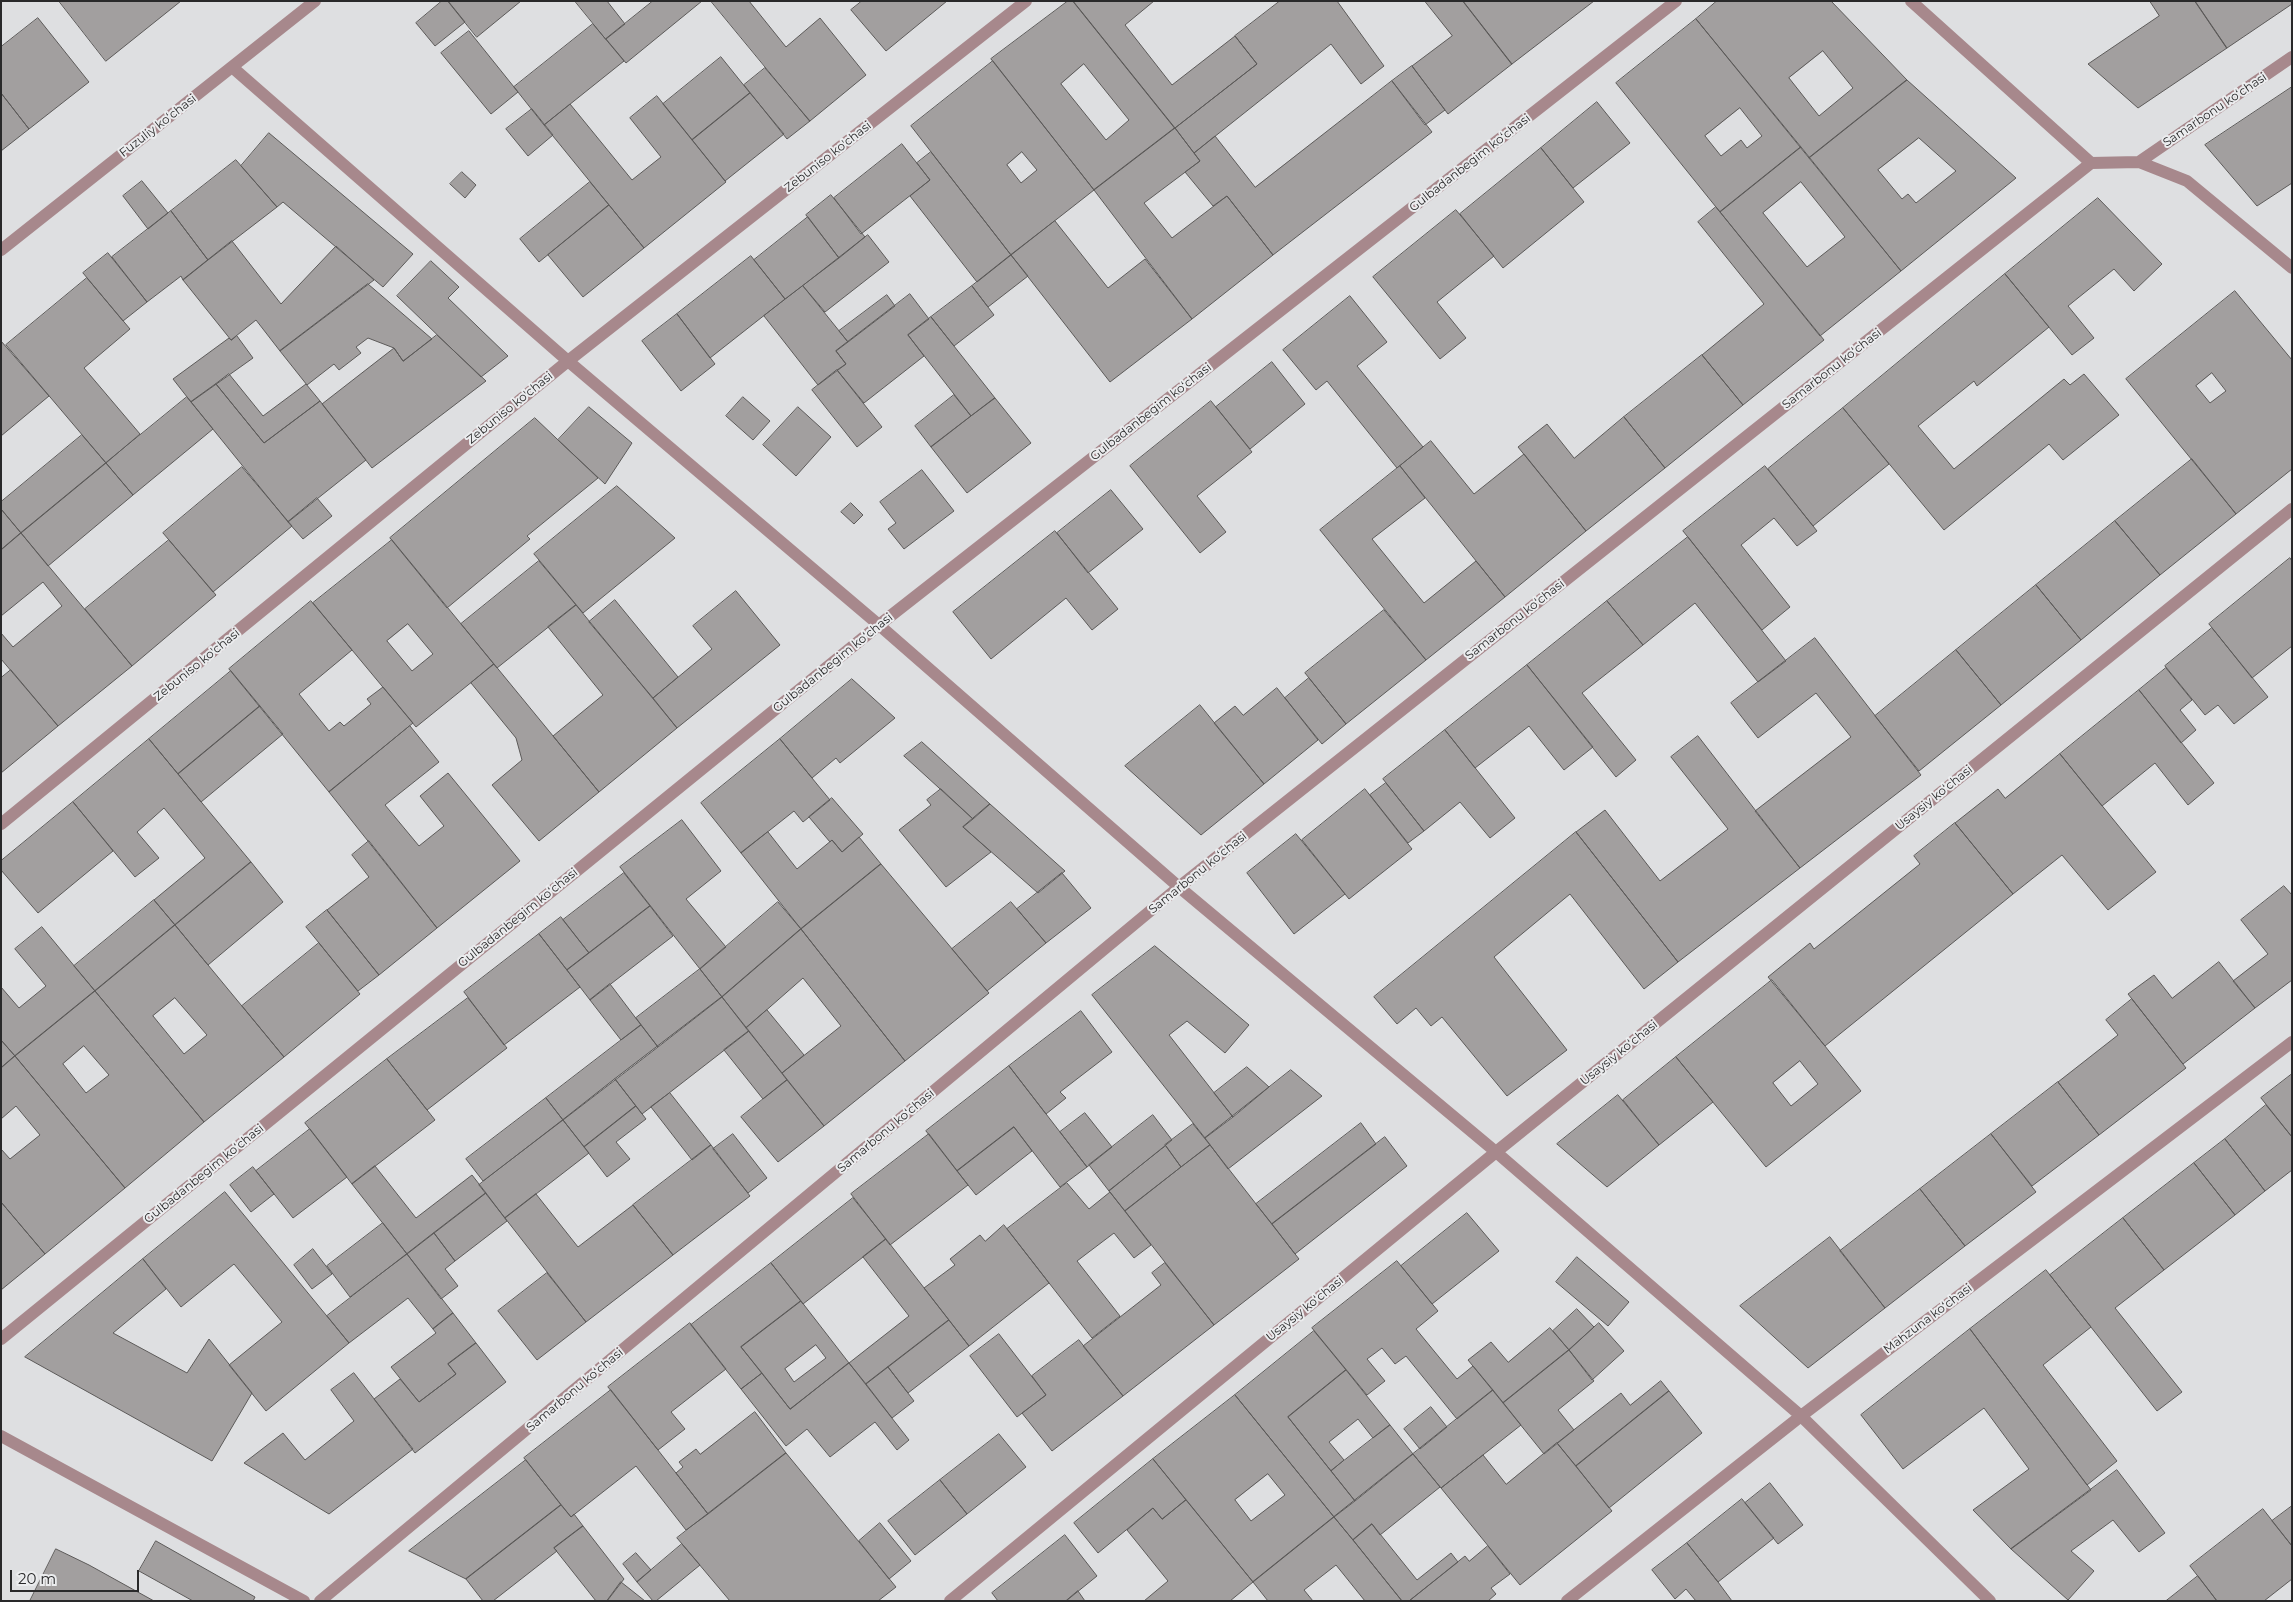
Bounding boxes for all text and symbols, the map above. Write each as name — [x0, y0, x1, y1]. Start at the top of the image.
street label: Samarbonu koʻchasi — [2160, 70, 2270, 150]
street label: Fuzuliy koʻchasi — [117, 91, 199, 161]
street label: Gulbadanbegim koʻchasi — [1407, 111, 1533, 215]
street label: Zebuniso ko'chasi — [782, 119, 874, 195]
street label: Samarbonu koʻchasi — [1780, 326, 1884, 412]
street label: Gulbadanbegim koʻchasi — [1088, 360, 1214, 464]
street label: Zebuniso ko'chasi — [464, 369, 556, 447]
street label: Samarbonu koʻchasi — [1463, 577, 1567, 663]
street label: Gulbadanbegim koʻchasi — [770, 610, 896, 716]
street label: Zebuniso ko'chasi — [151, 626, 243, 704]
street label: Usaysiy koʻchasi — [1892, 762, 1976, 834]
street label: Samarbonu koʻchasi — [1146, 829, 1250, 917]
street label: Gulbadanbegim koʻchasi — [455, 865, 581, 971]
street label: Usaysiy koʻchasi — [1577, 1017, 1661, 1089]
street label: Samarbonu koʻchasi — [835, 1086, 937, 1176]
street label: Gulbadanbegim koʻchasi — [141, 1121, 267, 1227]
street label: Usaysiy koʻchasi — [1263, 1273, 1347, 1345]
street label: Mahzuna koʻchasi — [1881, 1281, 1975, 1357]
street label: Samarbonu koʻchasi — [524, 1345, 626, 1435]
scale bar — [12, 1560, 141, 1592]
text: 20 m — [18, 1569, 56, 1588]

